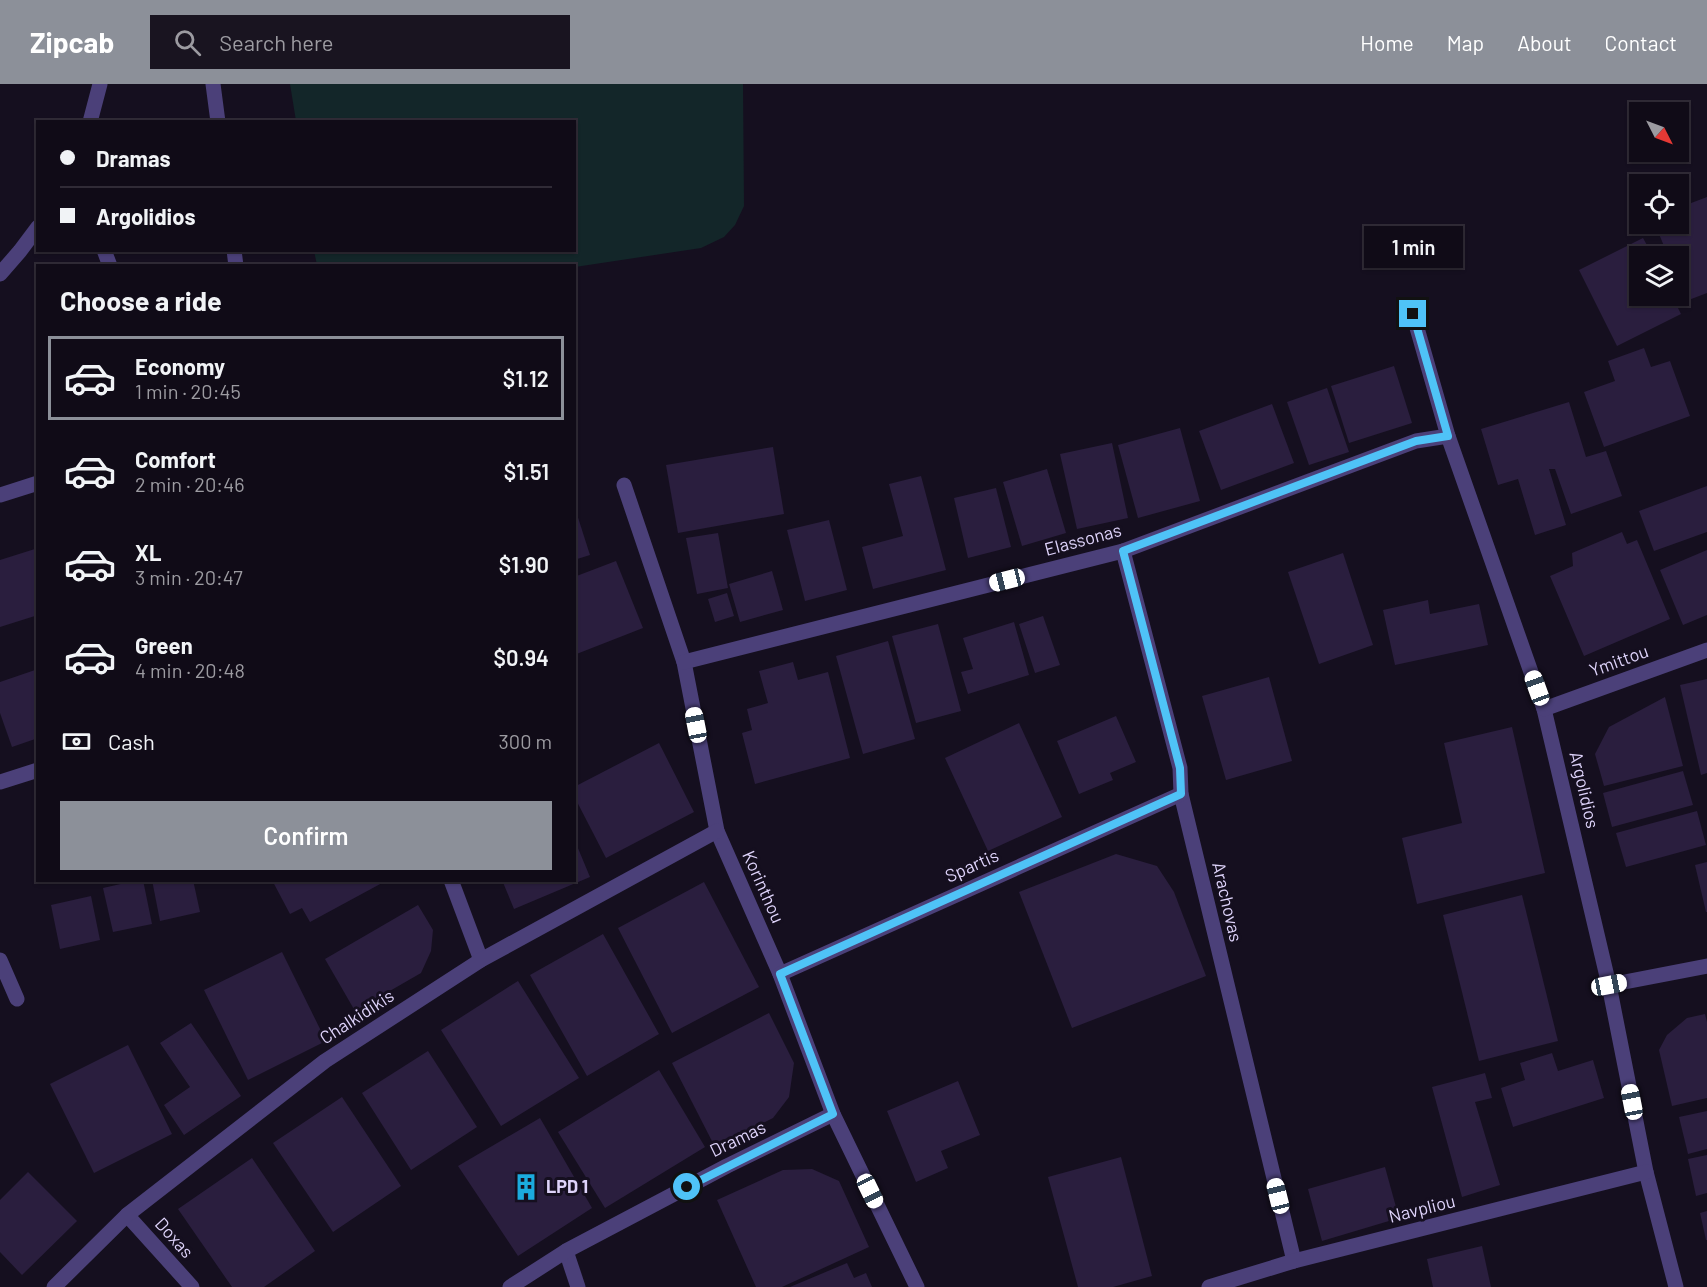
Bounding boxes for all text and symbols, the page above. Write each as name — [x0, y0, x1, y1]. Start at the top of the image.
search box — [150, 15, 570, 69]
text: Zipcab — [30, 25, 114, 59]
icon: search — [171, 26, 204, 59]
text: Search here — [219, 29, 334, 55]
text: Home — [1360, 30, 1414, 55]
text: Map — [1447, 30, 1484, 55]
text: About — [1517, 30, 1572, 55]
text: Contact — [1605, 30, 1677, 55]
north arrow — [1629, 102, 1689, 162]
map controls — [1629, 102, 1689, 306]
text: Dramas — [96, 145, 171, 171]
button: locate — [1629, 174, 1689, 234]
text: Argolidios — [96, 203, 196, 229]
callout: 1 min — [1364, 227, 1462, 269]
text: 1 min — [1392, 235, 1435, 259]
button: layers — [1629, 246, 1689, 306]
text: Choose a ride — [60, 284, 222, 316]
route end — [1399, 300, 1426, 327]
icon: car — [63, 351, 117, 405]
text: Economy — [135, 353, 225, 379]
text: $1.12 — [503, 365, 549, 391]
text: 1 min · 20:45 — [135, 379, 241, 403]
icon: car — [63, 444, 117, 498]
text: Comfort — [135, 446, 216, 472]
text: $1.51 — [504, 458, 549, 484]
text: 2 min · 20:46 — [135, 472, 244, 496]
street label: Elassonas — [1042, 518, 1124, 560]
icon: car — [63, 537, 117, 591]
text: XL — [135, 539, 161, 565]
text: $1.90 — [499, 551, 549, 577]
text: 3 min · 20:47 — [135, 565, 243, 589]
car — [987, 567, 1027, 593]
icon: car — [63, 630, 117, 684]
text: Green — [135, 632, 193, 658]
street label: Ymittou — [1586, 639, 1651, 681]
text: $0.94 — [494, 644, 549, 670]
text: 4 min · 20:48 — [135, 658, 245, 682]
car — [1522, 668, 1552, 708]
car — [684, 706, 708, 744]
icon: cash — [60, 725, 93, 758]
text: Cash — [108, 728, 155, 754]
text: 300 m — [499, 729, 552, 753]
street label: Argolidios — [1565, 749, 1605, 830]
button: Confirm — [60, 801, 552, 870]
street label: Spartis — [941, 844, 1002, 887]
street label: Korinthou — [738, 847, 790, 926]
street label: Arachovas — [1208, 860, 1248, 944]
car — [1590, 973, 1628, 997]
street label: Chalkidikis — [315, 984, 398, 1048]
car — [1620, 1083, 1644, 1121]
street label: Dramas — [706, 1115, 769, 1161]
car — [854, 1171, 886, 1211]
building icon: LPD 1 — [511, 1172, 541, 1202]
route start — [673, 1173, 700, 1200]
place label: LPD 1 — [546, 1175, 588, 1197]
car — [1265, 1176, 1291, 1216]
street label: Navpliou — [1386, 1189, 1457, 1227]
street label: Doxas — [151, 1212, 199, 1262]

